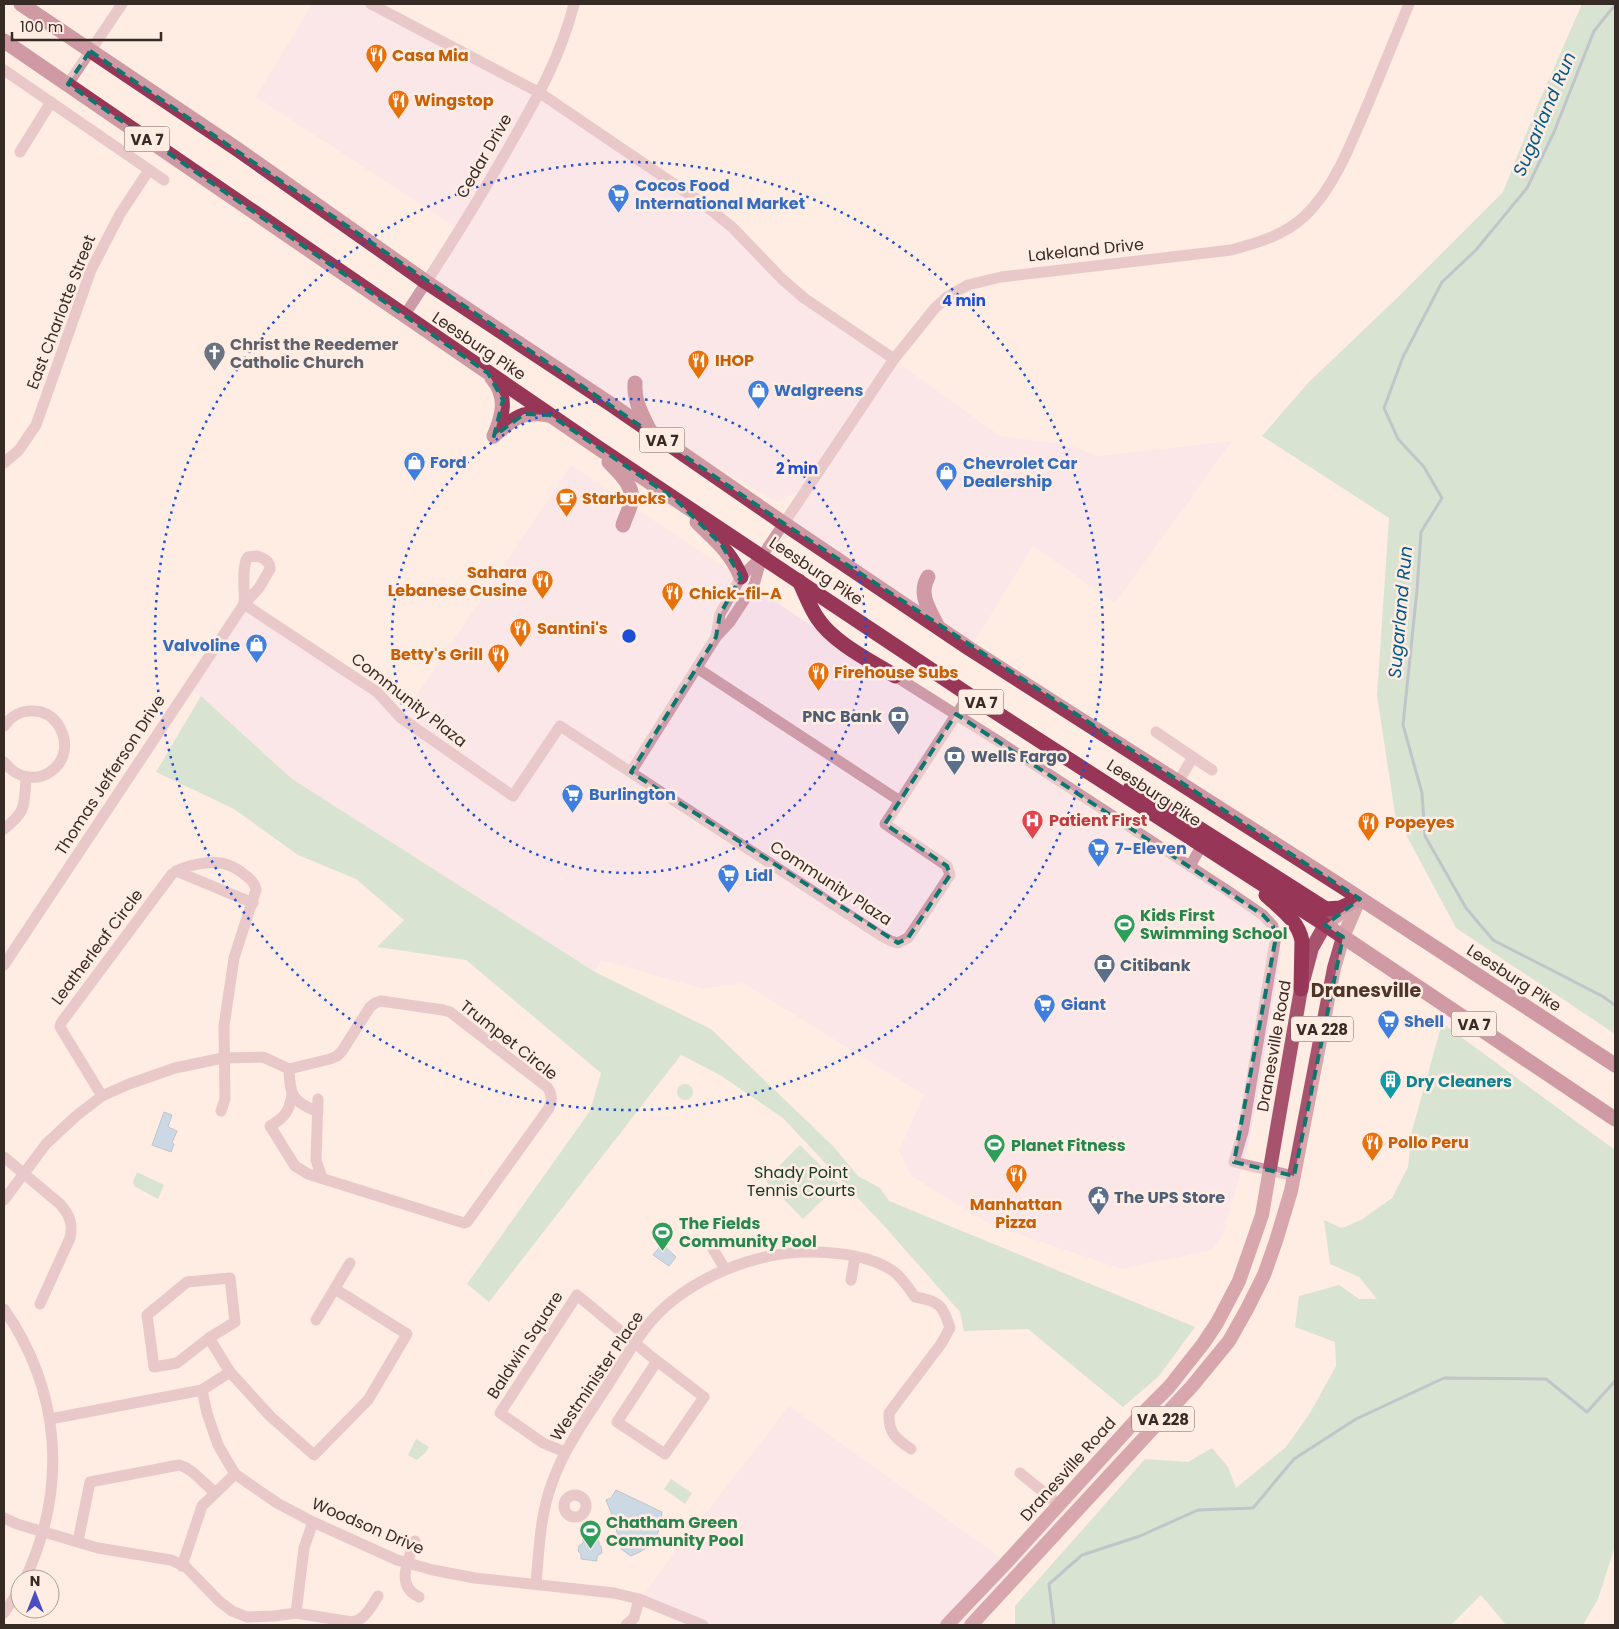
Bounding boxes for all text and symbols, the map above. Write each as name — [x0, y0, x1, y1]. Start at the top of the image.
scale bar — [12, 10, 161, 42]
text: 100 m — [20, 16, 63, 37]
restaurant icon: Casa Mia — [364, 43, 388, 74]
place label: Casa Mia — [392, 44, 469, 67]
water label: Sugarland Run — [1507, 48, 1581, 180]
restaurant icon: Wingstop — [386, 88, 410, 119]
place label: Wingstop — [414, 89, 494, 112]
street label: Cedar Drive — [450, 109, 518, 203]
road number: VA 7 — [124, 126, 170, 152]
place label: Cocos Food International Market — [635, 174, 805, 215]
supermarket icon: Cocos Food International Market — [607, 182, 631, 213]
street label: East Charlotte Street — [21, 231, 101, 393]
street label: Lakeland Drive — [1027, 232, 1145, 268]
text: 4 min — [942, 290, 986, 311]
street label: Leesburg Pike — [428, 306, 531, 386]
place label: Christ the Reedemer Catholic Church — [230, 333, 399, 374]
church icon: Christ the Reedemer Catholic Church — [202, 341, 226, 372]
restaurant icon: IHOP — [687, 348, 711, 379]
place label: IHOP — [715, 349, 754, 372]
shop icon: Walgreens — [746, 378, 770, 409]
place label: Walgreens — [774, 379, 864, 402]
road number: VA 7 — [640, 428, 684, 452]
shop icon: Ford — [402, 450, 426, 481]
place label: Ford — [430, 451, 467, 474]
place label: Chevrolet Car Dealership — [963, 452, 1077, 493]
text: 2 min — [776, 458, 818, 479]
shop icon: Chevrolet Car Dealership — [935, 460, 959, 491]
cafe icon: Starbucks — [554, 486, 578, 517]
place label: Starbucks — [582, 487, 666, 510]
street label: Leesburg Pike — [765, 531, 868, 611]
water label: Sugarland Run — [1382, 545, 1418, 679]
place label: Sahara Lebanese Cusine — [388, 561, 527, 602]
restaurant icon: Sahara Lebanese Cusine — [531, 569, 555, 600]
restaurant icon: Chick-fil-A — [661, 581, 685, 612]
place label: Chick-fil-A — [689, 582, 782, 605]
restaurant icon: Santini's — [509, 616, 533, 647]
place label: Santini's — [537, 617, 608, 640]
centre of rings — [620, 627, 638, 645]
shop icon: Valvoline — [244, 633, 268, 664]
place label: Valvoline — [162, 634, 240, 657]
restaurant icon: Betty's Grill — [487, 642, 511, 673]
place label: Betty's Grill — [390, 643, 483, 666]
street label: Community Plaza — [346, 647, 472, 753]
restaurant icon: Firehouse Subs — [806, 660, 830, 691]
place label: Firehouse Subs — [834, 661, 959, 684]
street label: Thomas Jefferson Drive — [49, 690, 171, 860]
road number: VA 7 — [958, 690, 1004, 714]
bank icon: PNC Bank — [886, 704, 910, 735]
place label: PNC Bank — [802, 705, 882, 728]
bank icon: Wells Fargo — [943, 744, 967, 775]
place label: Wells Fargo — [971, 745, 1067, 768]
street label: Leesburg Pike — [1102, 754, 1206, 832]
supermarket icon: Burlington — [561, 782, 585, 813]
place label: Burlington — [589, 783, 676, 806]
hospital icon: Patient First — [1021, 808, 1045, 839]
place label: Patient First — [1049, 809, 1147, 832]
restaurant icon: Popeyes — [1357, 810, 1381, 841]
place label: Popeyes — [1385, 811, 1455, 834]
street label: Community Plaza — [766, 835, 896, 931]
supermarket icon: 7-Eleven — [1087, 836, 1111, 867]
place label: 7-Eleven — [1115, 837, 1187, 860]
supermarket icon: Lidl — [717, 863, 741, 894]
place label: Lidl — [745, 864, 773, 887]
street label: Leatherleaf Circle — [46, 884, 148, 1010]
place label: Kids First Swimming School — [1140, 904, 1287, 945]
sports icon: Kids First Swimming School — [1112, 912, 1136, 943]
street label: Leesburg Pike — [1462, 939, 1566, 1017]
bank icon: Citibank — [1092, 953, 1116, 984]
place label: Citibank — [1120, 954, 1191, 977]
district label: Dranesville — [1311, 977, 1421, 1004]
street label: Dranesville Road — [1251, 978, 1297, 1114]
supermarket icon: Giant — [1033, 992, 1057, 1023]
place label: Giant — [1061, 993, 1106, 1016]
street label: Trumpet Circle — [455, 995, 563, 1085]
supermarket icon: Shell — [1376, 1009, 1400, 1040]
place label: Shell — [1404, 1010, 1444, 1033]
road number: VA 7 — [1452, 1012, 1496, 1036]
road number: VA 228 — [1291, 1016, 1353, 1042]
building icon: Dry Cleaners — [1378, 1069, 1402, 1100]
place label: Dry Cleaners — [1406, 1070, 1512, 1093]
restaurant icon: Pollo Peru — [1360, 1130, 1384, 1161]
place label: Pollo Peru — [1388, 1131, 1469, 1154]
sports icon: Planet Fitness — [983, 1133, 1007, 1164]
place label: Planet Fitness — [1011, 1134, 1126, 1157]
park label: Shady Point Tennis Courts — [747, 1161, 855, 1202]
restaurant icon: Manhattan Pizza — [1004, 1163, 1028, 1194]
public building icon: The UPS Store — [1086, 1185, 1110, 1216]
place label: The UPS Store — [1114, 1186, 1225, 1209]
place label: Manhattan Pizza — [970, 1193, 1062, 1234]
place label: The Fields Community Pool — [679, 1212, 817, 1253]
sports icon: The Fields Community Pool — [651, 1220, 675, 1251]
street label: Baldwin Square — [482, 1287, 568, 1403]
street label: Westminister Place — [545, 1306, 649, 1446]
road number: VA 228 — [1132, 1406, 1194, 1432]
street label: Dranesville Road — [1015, 1412, 1121, 1526]
street label: Woodson Drive — [308, 1492, 428, 1560]
place label: Chatham Green Community Pool — [606, 1511, 744, 1552]
sports icon: Chatham Green Community Pool — [578, 1519, 602, 1550]
north arrow — [10, 1569, 60, 1619]
text: N — [30, 1571, 40, 1591]

